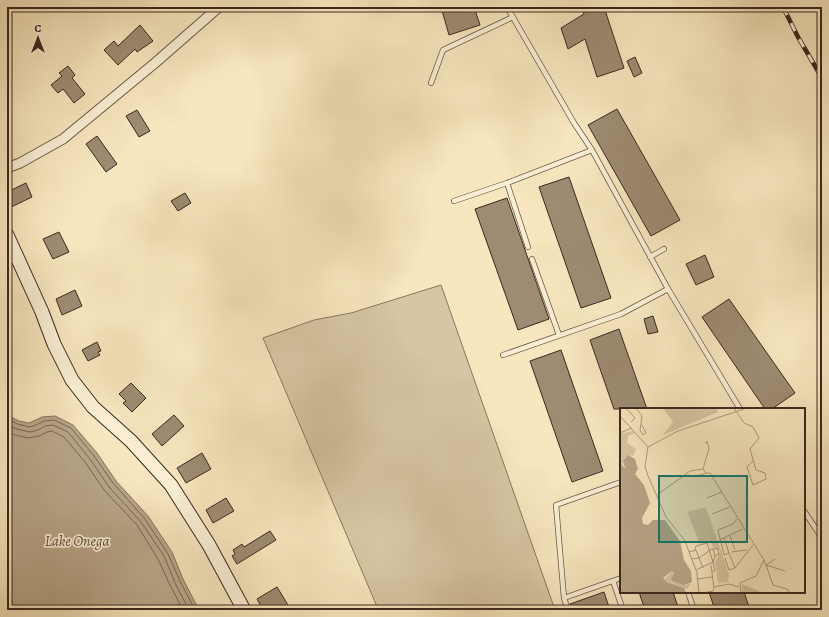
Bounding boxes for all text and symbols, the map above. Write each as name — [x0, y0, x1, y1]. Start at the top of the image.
north arrow — [18, 18, 58, 58]
text: С — [35, 21, 42, 36]
inset map — [620, 408, 805, 593]
water label: Lake Onega — [45, 531, 109, 551]

